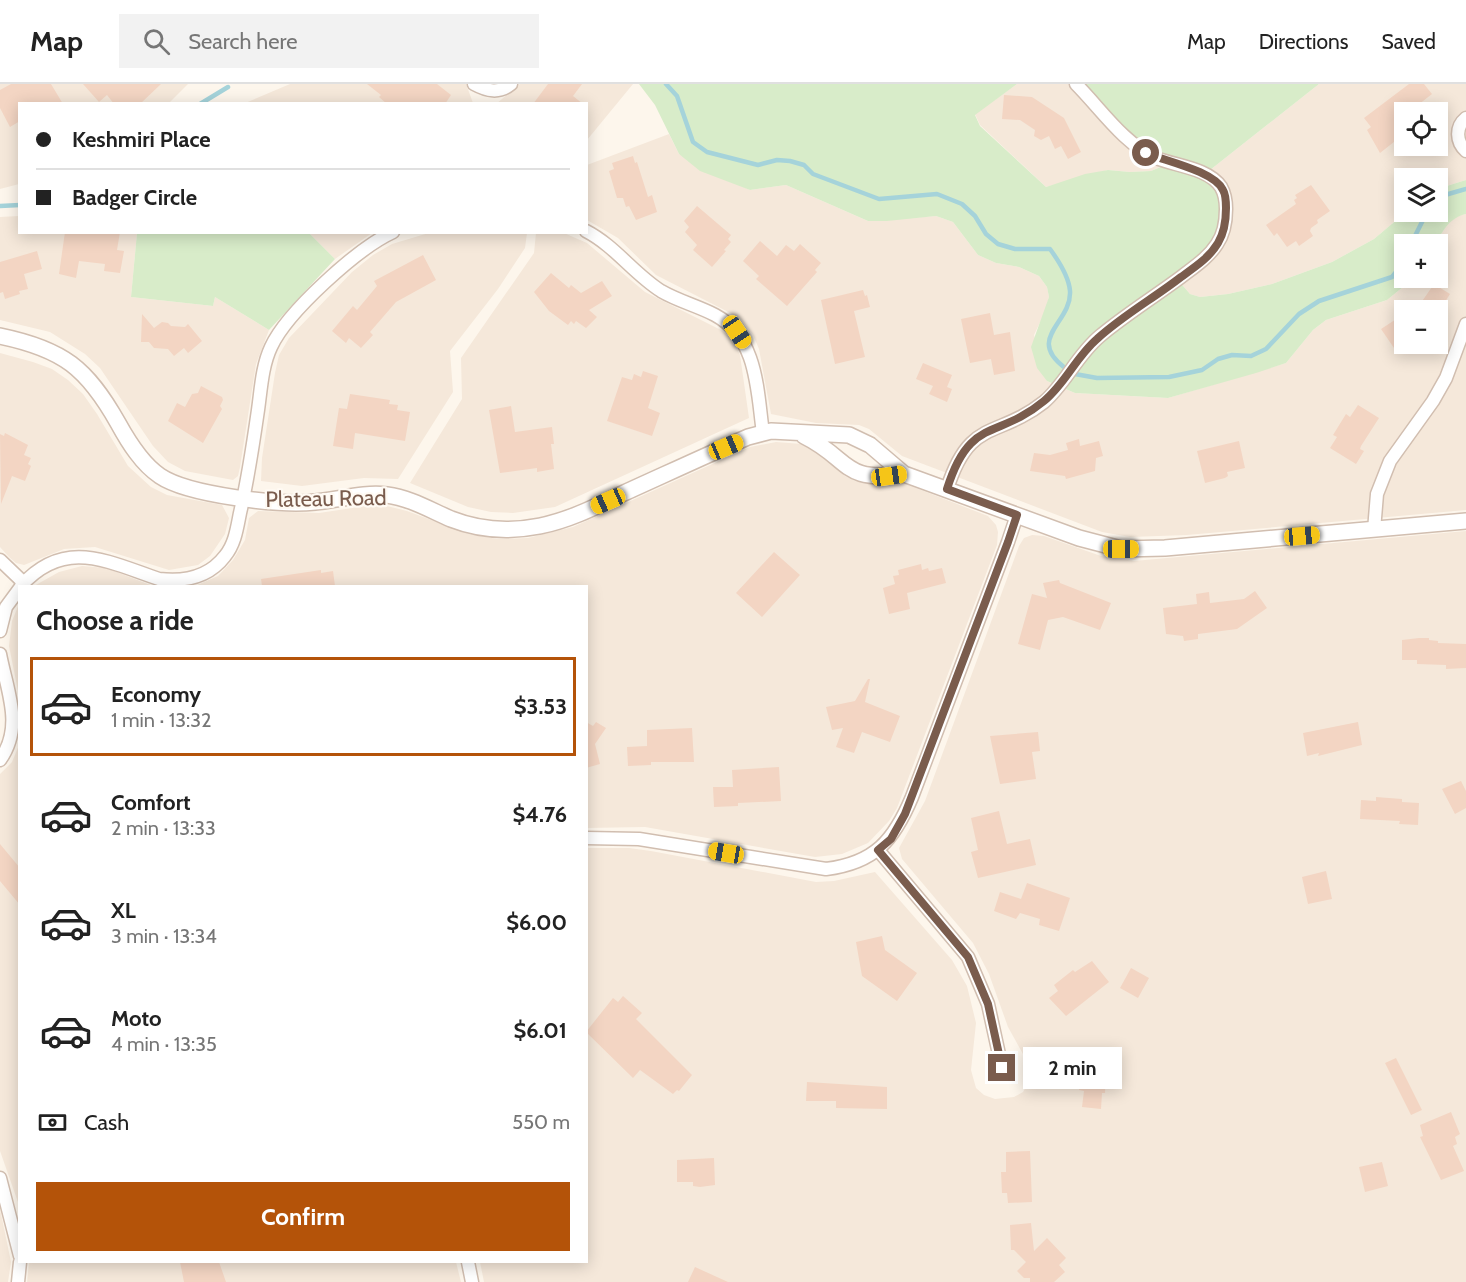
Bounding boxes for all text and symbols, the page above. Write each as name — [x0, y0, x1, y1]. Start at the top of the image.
search box — [119, 14, 539, 68]
text: Map — [30, 24, 83, 58]
icon: search — [140, 25, 173, 58]
text: Search here — [188, 28, 297, 55]
text: Map — [1187, 29, 1226, 54]
text: Directions — [1259, 29, 1348, 54]
text: Saved — [1381, 29, 1436, 54]
map controls — [1394, 102, 1448, 354]
button: locate — [1394, 102, 1448, 156]
text: Keshmiri Place — [72, 126, 211, 153]
route start — [1132, 139, 1159, 166]
button: layers — [1394, 168, 1448, 222]
text: Badger Circle — [72, 184, 197, 211]
button: + — [1394, 234, 1448, 288]
button: − — [1394, 300, 1448, 354]
car — [719, 312, 755, 352]
car — [706, 432, 746, 462]
car — [870, 465, 908, 487]
street label: Plateau Road — [265, 484, 387, 513]
car — [588, 485, 628, 517]
car — [1283, 525, 1321, 547]
car — [1103, 540, 1139, 558]
text: Choose a ride — [36, 604, 194, 637]
icon: car — [39, 680, 93, 734]
text: Economy — [111, 681, 201, 708]
text: $3.53 — [514, 693, 567, 720]
text: 1 min · 13:32 — [111, 708, 212, 732]
icon: car — [39, 788, 93, 842]
text: Comfort — [111, 789, 190, 816]
text: $4.76 — [513, 801, 567, 828]
text: 2 min · 13:33 — [111, 816, 216, 840]
car — [707, 841, 745, 865]
icon: car — [39, 896, 93, 950]
text: XL — [111, 897, 136, 924]
text: $6.00 — [506, 909, 567, 936]
text: 3 min · 13:34 — [111, 924, 217, 948]
icon: car — [39, 1004, 93, 1058]
text: Moto — [111, 1005, 162, 1032]
text: $6.01 — [514, 1017, 567, 1044]
text: 4 min · 13:35 — [111, 1032, 217, 1056]
callout: 2 min — [1023, 1047, 1122, 1089]
route end — [988, 1054, 1015, 1081]
text: 2 min — [1048, 1056, 1097, 1080]
icon: cash — [36, 1106, 69, 1139]
text: Cash — [84, 1109, 129, 1136]
text: 550 m — [512, 1110, 570, 1134]
button: Confirm — [36, 1182, 570, 1251]

